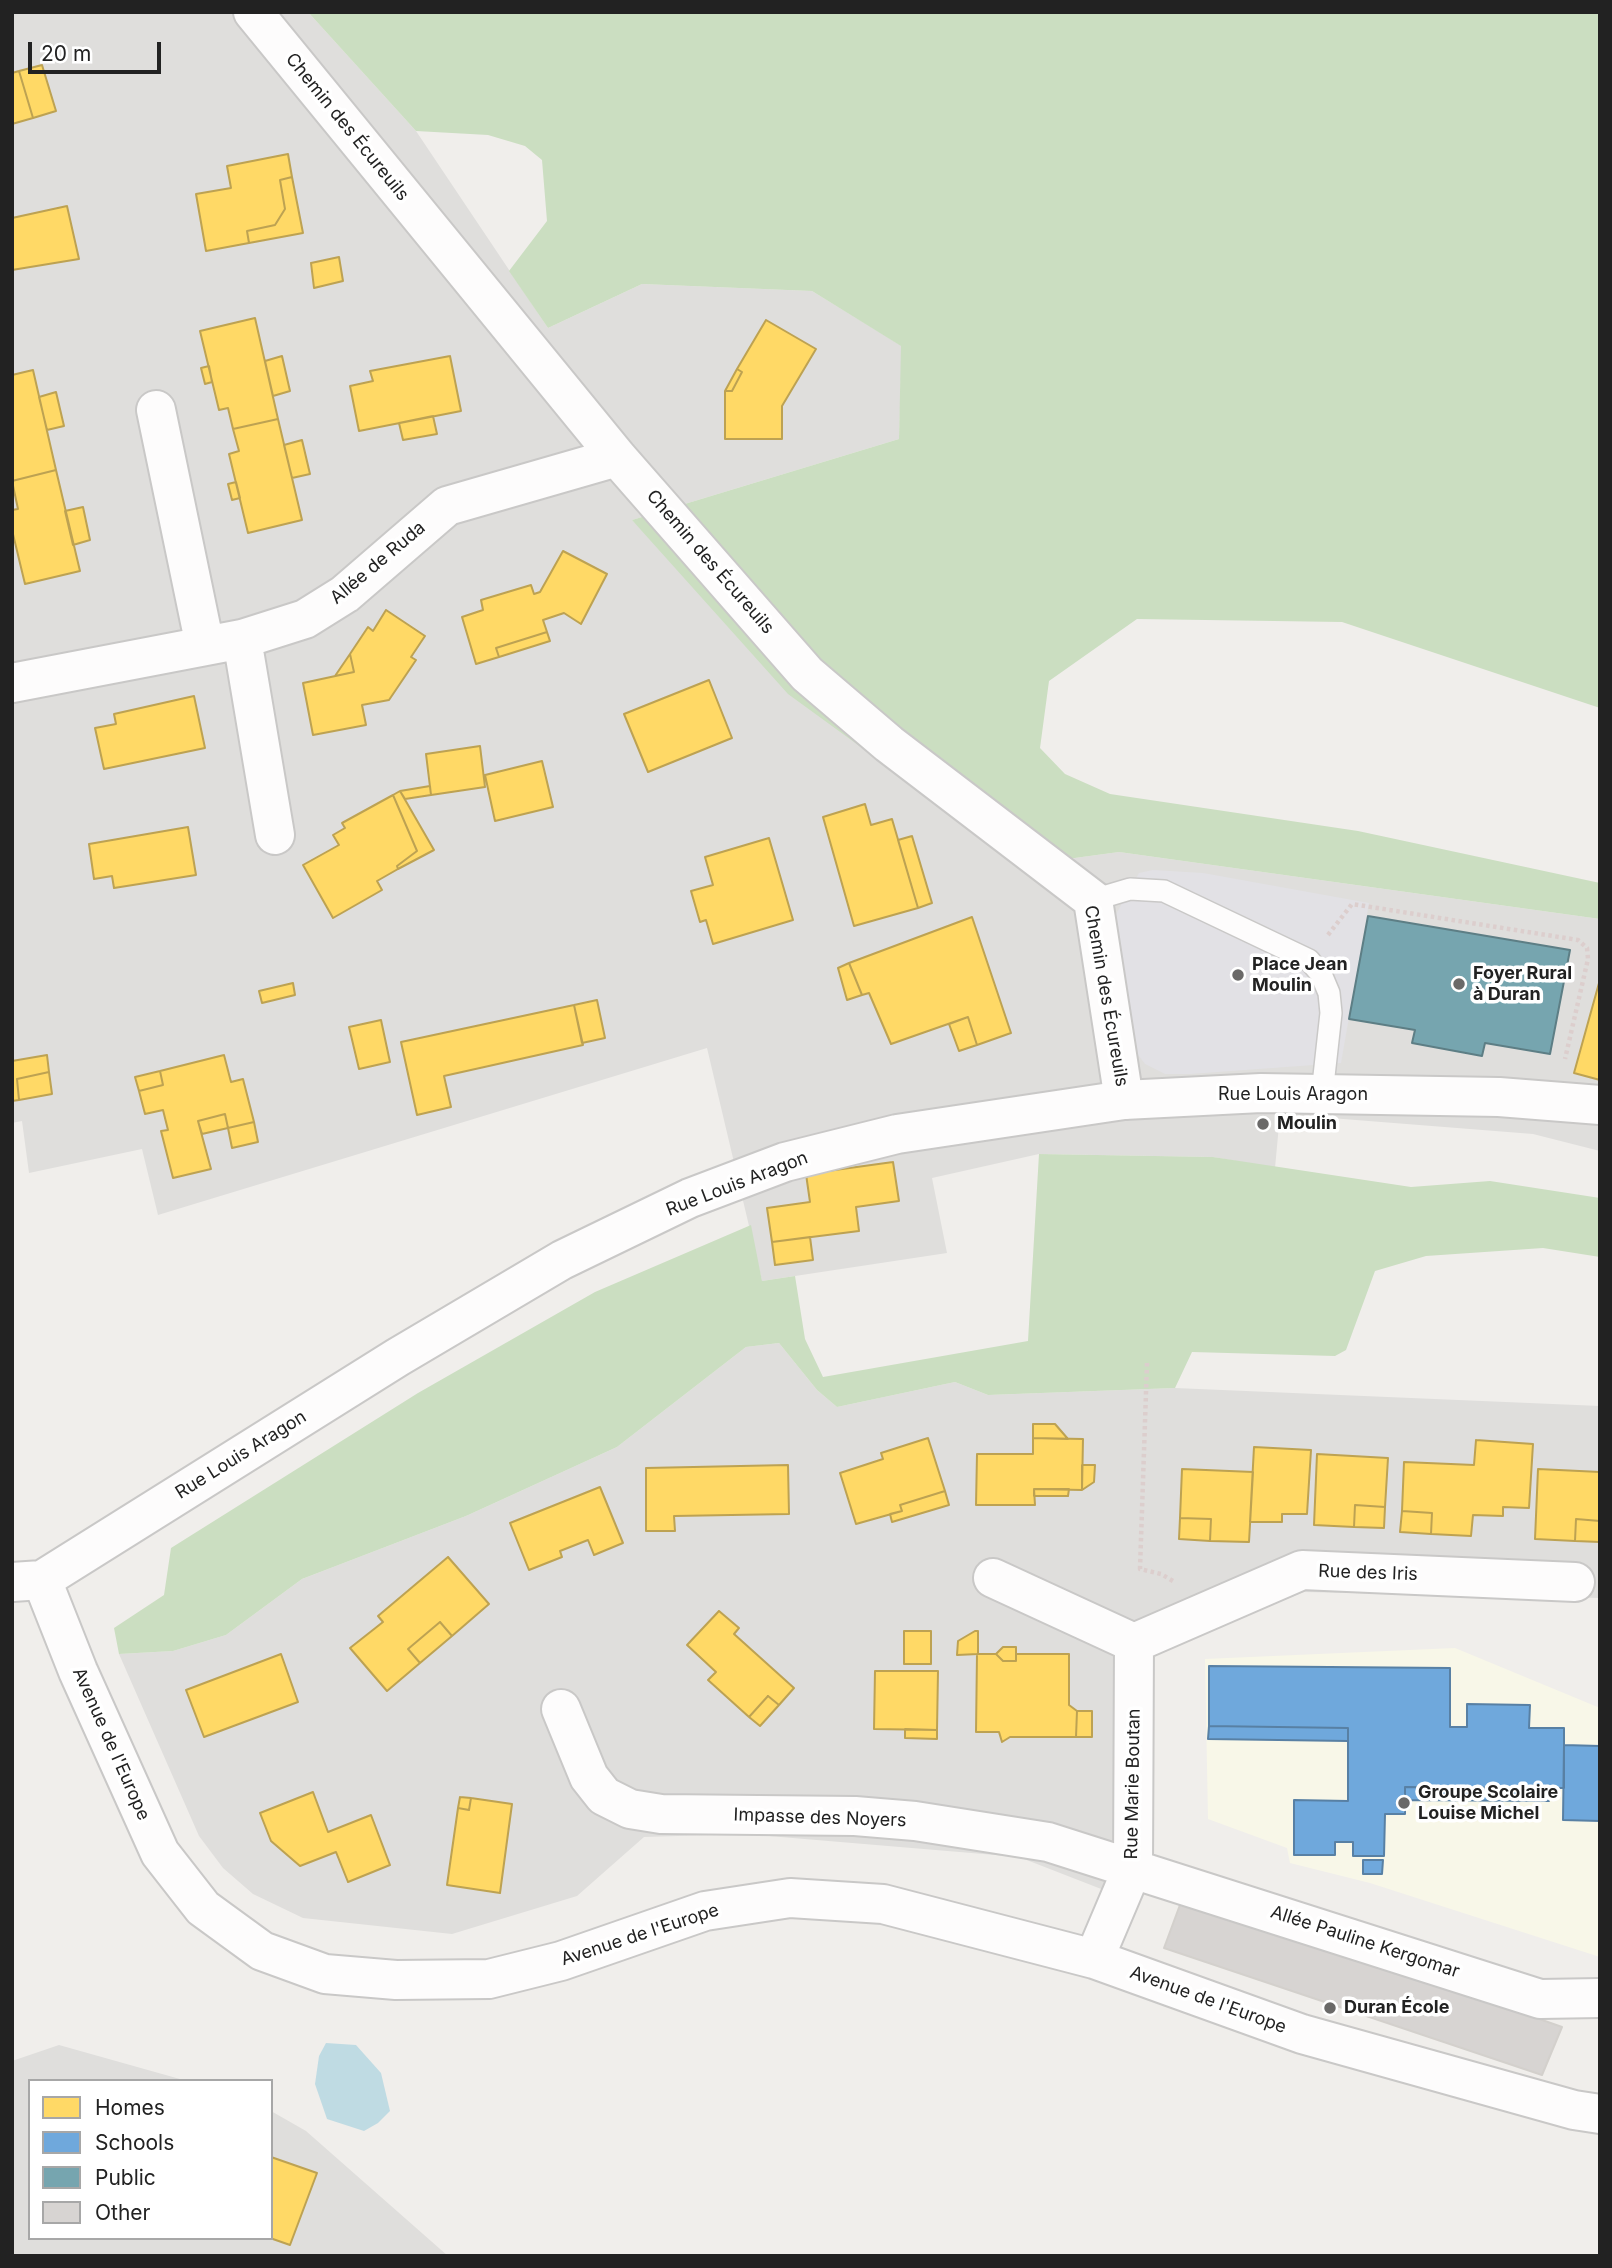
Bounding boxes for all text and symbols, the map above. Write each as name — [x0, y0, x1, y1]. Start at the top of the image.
scale bar — [32, 28, 164, 72]
text: 20 m — [41, 41, 91, 66]
street label: Chemin des Écureuils — [281, 49, 413, 205]
street label: Chemin des Écureuils — [642, 486, 778, 638]
street label: Allée de Ruda — [326, 517, 430, 609]
street label: Chemin des Écureuils — [1079, 904, 1133, 1088]
place label: Place Jean Moulin — [1252, 954, 1348, 996]
place label: Foyer Rural à Duran — [1473, 963, 1572, 1006]
marker: Place Jean Moulin — [1230, 967, 1246, 983]
marker: Foyer Rural à Duran — [1451, 976, 1467, 992]
street label: Rue Louis Aragon — [1218, 1084, 1368, 1106]
place label: Moulin — [1277, 1113, 1337, 1135]
marker: Moulin — [1255, 1116, 1271, 1132]
street label: Rue Louis Aragon — [663, 1147, 811, 1221]
street label: Rue Louis Aragon — [172, 1406, 310, 1504]
street label: Rue des Iris — [1318, 1560, 1418, 1586]
street label: Avenue de l'Europe — [68, 1664, 154, 1824]
street label: Rue Marie Boutan — [1121, 1708, 1145, 1860]
place label: Groupe Scolaire Louise Michel — [1418, 1782, 1558, 1825]
marker: Groupe Scolaire Louise Michel — [1396, 1795, 1412, 1811]
street label: Impasse des Noyers — [733, 1804, 907, 1832]
street label: Avenue de l'Europe — [558, 1899, 722, 1971]
street label: Allée Pauline Kergomar — [1268, 1901, 1462, 1983]
street label: Avenue de l'Europe — [1127, 1962, 1289, 2038]
place label: Duran École — [1344, 1997, 1449, 2019]
marker: Duran École — [1322, 2000, 1338, 2016]
legend — [28, 2079, 273, 2240]
text: Homes — [95, 2095, 165, 2120]
text: Schools — [95, 2130, 174, 2155]
text: Public — [95, 2165, 156, 2190]
text: Other — [95, 2200, 151, 2225]

